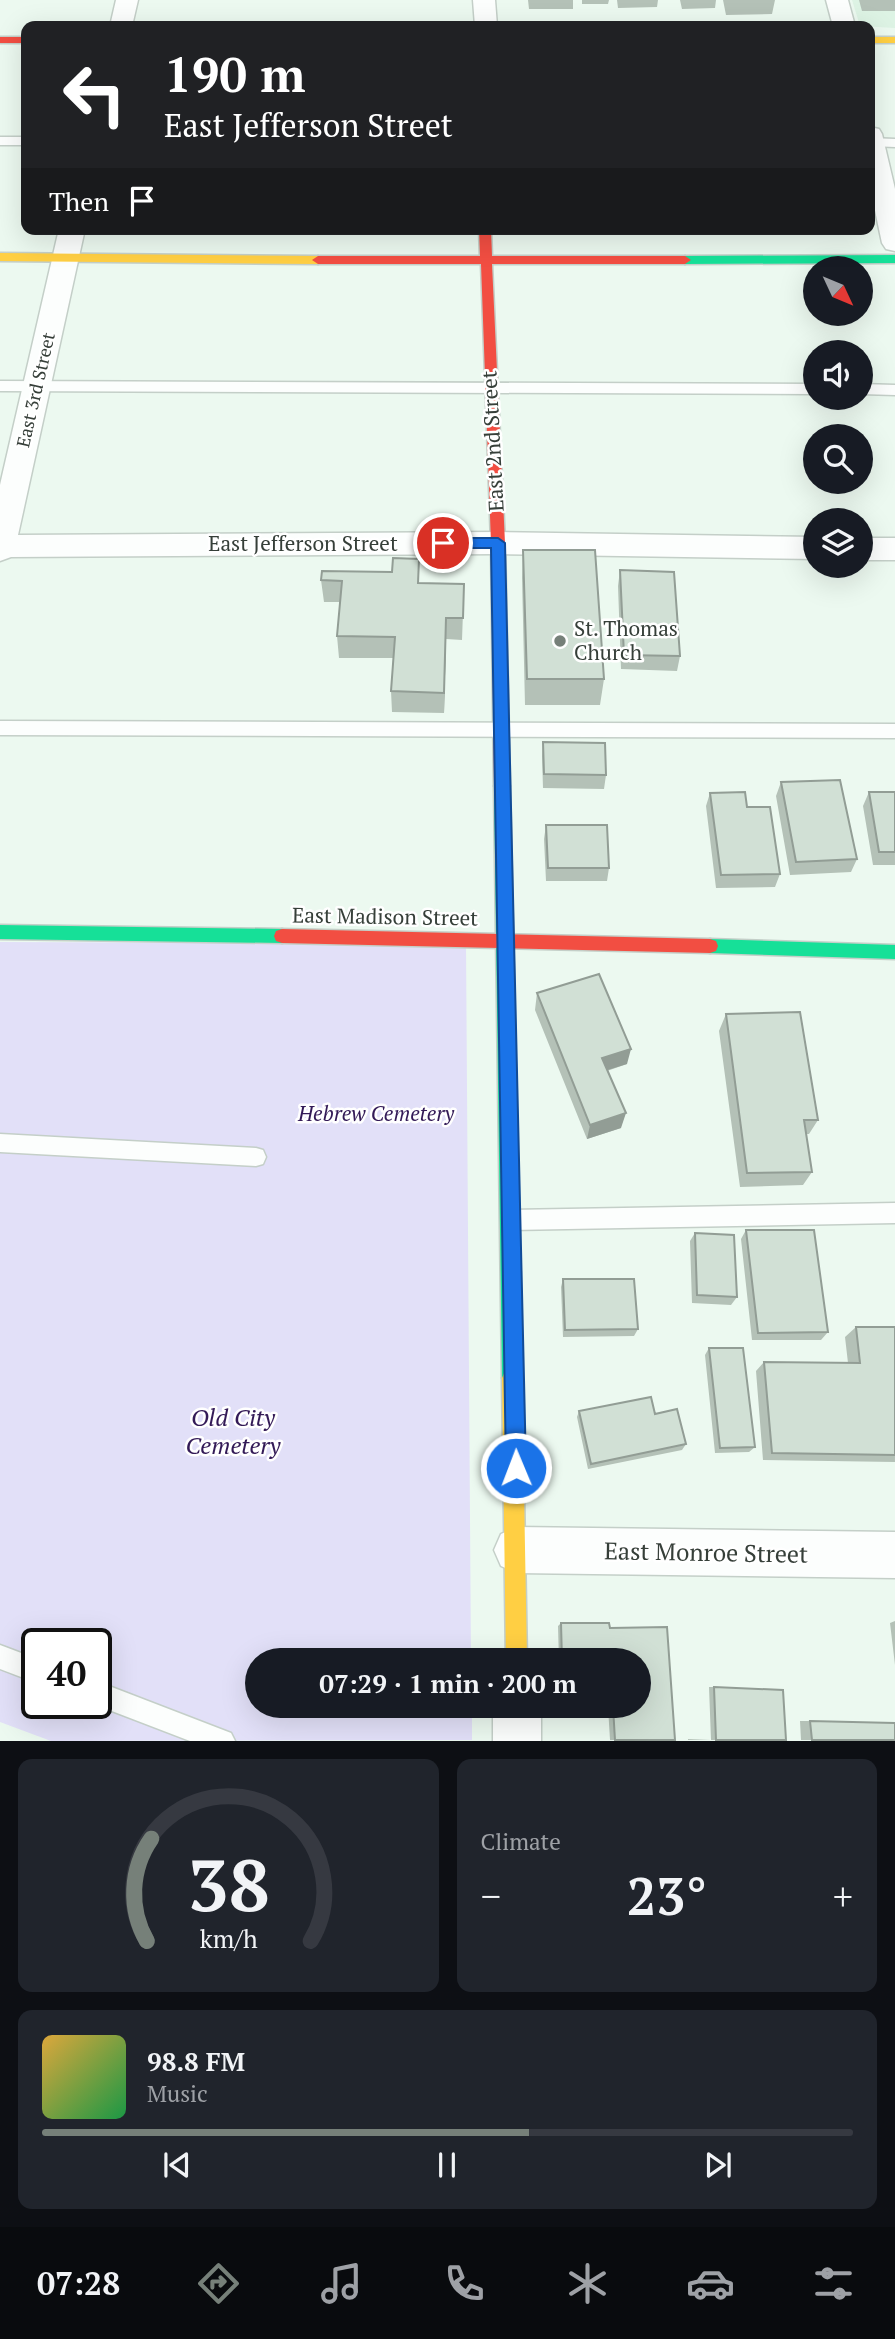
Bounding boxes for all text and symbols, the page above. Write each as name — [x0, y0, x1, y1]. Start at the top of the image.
text: 190 m — [164, 41, 306, 106]
icon: left — [49, 49, 140, 140]
text: East Jefferson Street — [164, 104, 453, 146]
icon: arrive — [123, 182, 161, 220]
text: Then — [49, 184, 109, 218]
north arrow — [803, 256, 873, 326]
map controls — [803, 256, 873, 578]
street label: East 3rd Street — [10, 330, 60, 450]
button: sound — [803, 340, 873, 410]
street label: East 2nd Street — [474, 370, 510, 512]
button: search — [803, 424, 873, 494]
button: layers — [803, 508, 873, 578]
pin — [413, 513, 473, 573]
icon: arrive — [424, 524, 462, 562]
street label: East Jefferson Street — [208, 529, 398, 557]
place label: St. Thomas Church — [574, 614, 678, 666]
marker: St. Thomas Church — [552, 633, 568, 649]
street label: East Madison Street — [292, 900, 478, 932]
park label: Hebrew Cemetery — [297, 1099, 454, 1127]
park label: Old City Cemetery — [186, 1401, 282, 1461]
position arrow — [479, 1431, 553, 1505]
street label: East Monroe Street — [604, 1534, 808, 1570]
speed limit sign: 40 — [21, 1628, 112, 1719]
text: 07:29 · 1 min · 200 m — [319, 1666, 577, 1700]
text: Climate — [481, 1826, 561, 1857]
text: 38 — [187, 1836, 269, 1933]
text: 23° — [627, 1861, 707, 1930]
text: − — [481, 1871, 501, 1921]
text: + — [833, 1871, 853, 1921]
text: km/h — [199, 1922, 257, 1955]
text: 98.8 FM — [147, 2044, 245, 2078]
text: Music — [147, 2078, 208, 2109]
icon: previous — [158, 2146, 196, 2184]
icon: pause — [428, 2146, 466, 2184]
icon: next — [699, 2146, 737, 2184]
icon: directions — [194, 2259, 243, 2308]
icon: music — [317, 2259, 366, 2308]
icon: phone — [440, 2259, 489, 2308]
icon: climate — [563, 2259, 612, 2308]
icon: car — [686, 2259, 735, 2308]
icon: filters — [809, 2259, 858, 2308]
text: 07:28 — [37, 2262, 120, 2304]

